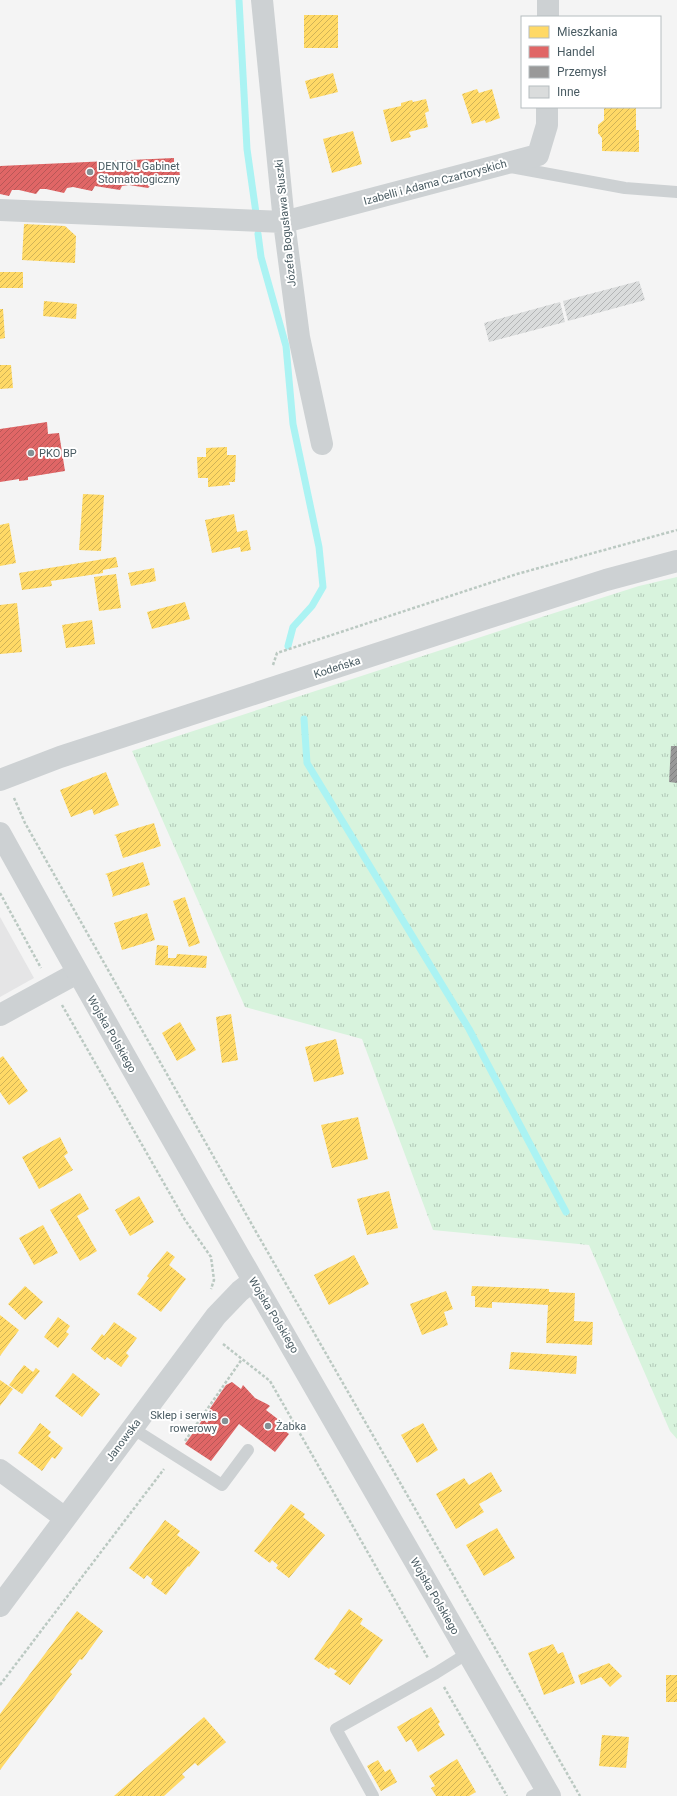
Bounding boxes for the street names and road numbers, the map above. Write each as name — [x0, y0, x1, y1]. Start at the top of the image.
street label: Izabelli i Adama Czartoryskich — [362, 157, 508, 208]
street label: Józefa Bogusława Słuszki — [272, 159, 299, 287]
street label: Kodeńska — [312, 654, 362, 681]
street label: Wojska Polskiego — [84, 994, 139, 1075]
street label: Wojska Polskiego — [246, 1275, 301, 1356]
street label: Janowska — [103, 1416, 144, 1464]
street label: Wojska Polskiego — [407, 1556, 462, 1637]

